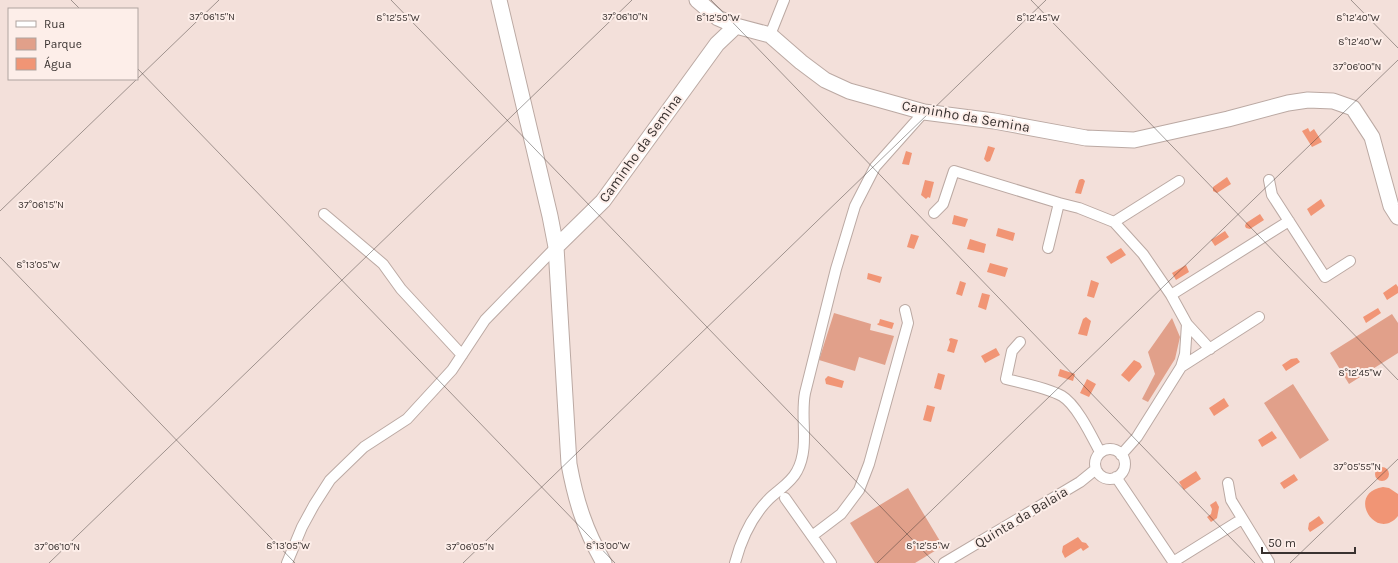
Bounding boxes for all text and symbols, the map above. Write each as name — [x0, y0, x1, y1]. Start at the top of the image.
legend — [8, 8, 138, 80]
text: 37°06'15"N — [189, 11, 235, 23]
text: 37°06'10"N — [602, 11, 648, 23]
text: 8°12'55"W — [376, 12, 420, 24]
text: 8°12'50"W — [696, 12, 740, 24]
text: 8°12'45"W — [1016, 12, 1060, 24]
text: 8°12'40"W — [1336, 12, 1380, 24]
text: Rua — [44, 17, 65, 31]
text: 8°12'40"W — [1338, 36, 1382, 48]
text: Parque — [44, 37, 82, 51]
text: Água — [44, 56, 72, 71]
text: 37°06'00"N — [1333, 61, 1381, 73]
street label: Caminho da Semina — [595, 91, 685, 206]
street label: Caminho da Semina — [901, 97, 1031, 136]
text: 37°06'15"N — [18, 199, 64, 211]
text: 8°13'05"W — [16, 259, 60, 271]
text: 8°12'45"W — [1338, 367, 1382, 379]
text: 37°05'55"N — [1333, 461, 1381, 473]
street label: Quinta da Balaia — [972, 483, 1071, 552]
scale bar — [1262, 529, 1355, 555]
text: 50 m — [1268, 536, 1296, 550]
text: 8°13'05"W — [266, 540, 310, 552]
text: 8°13'00"W — [586, 540, 630, 552]
text: 8°12'55"W — [906, 540, 950, 552]
text: 37°06'10"N — [34, 541, 80, 553]
text: 37°06'05"N — [446, 541, 494, 553]

